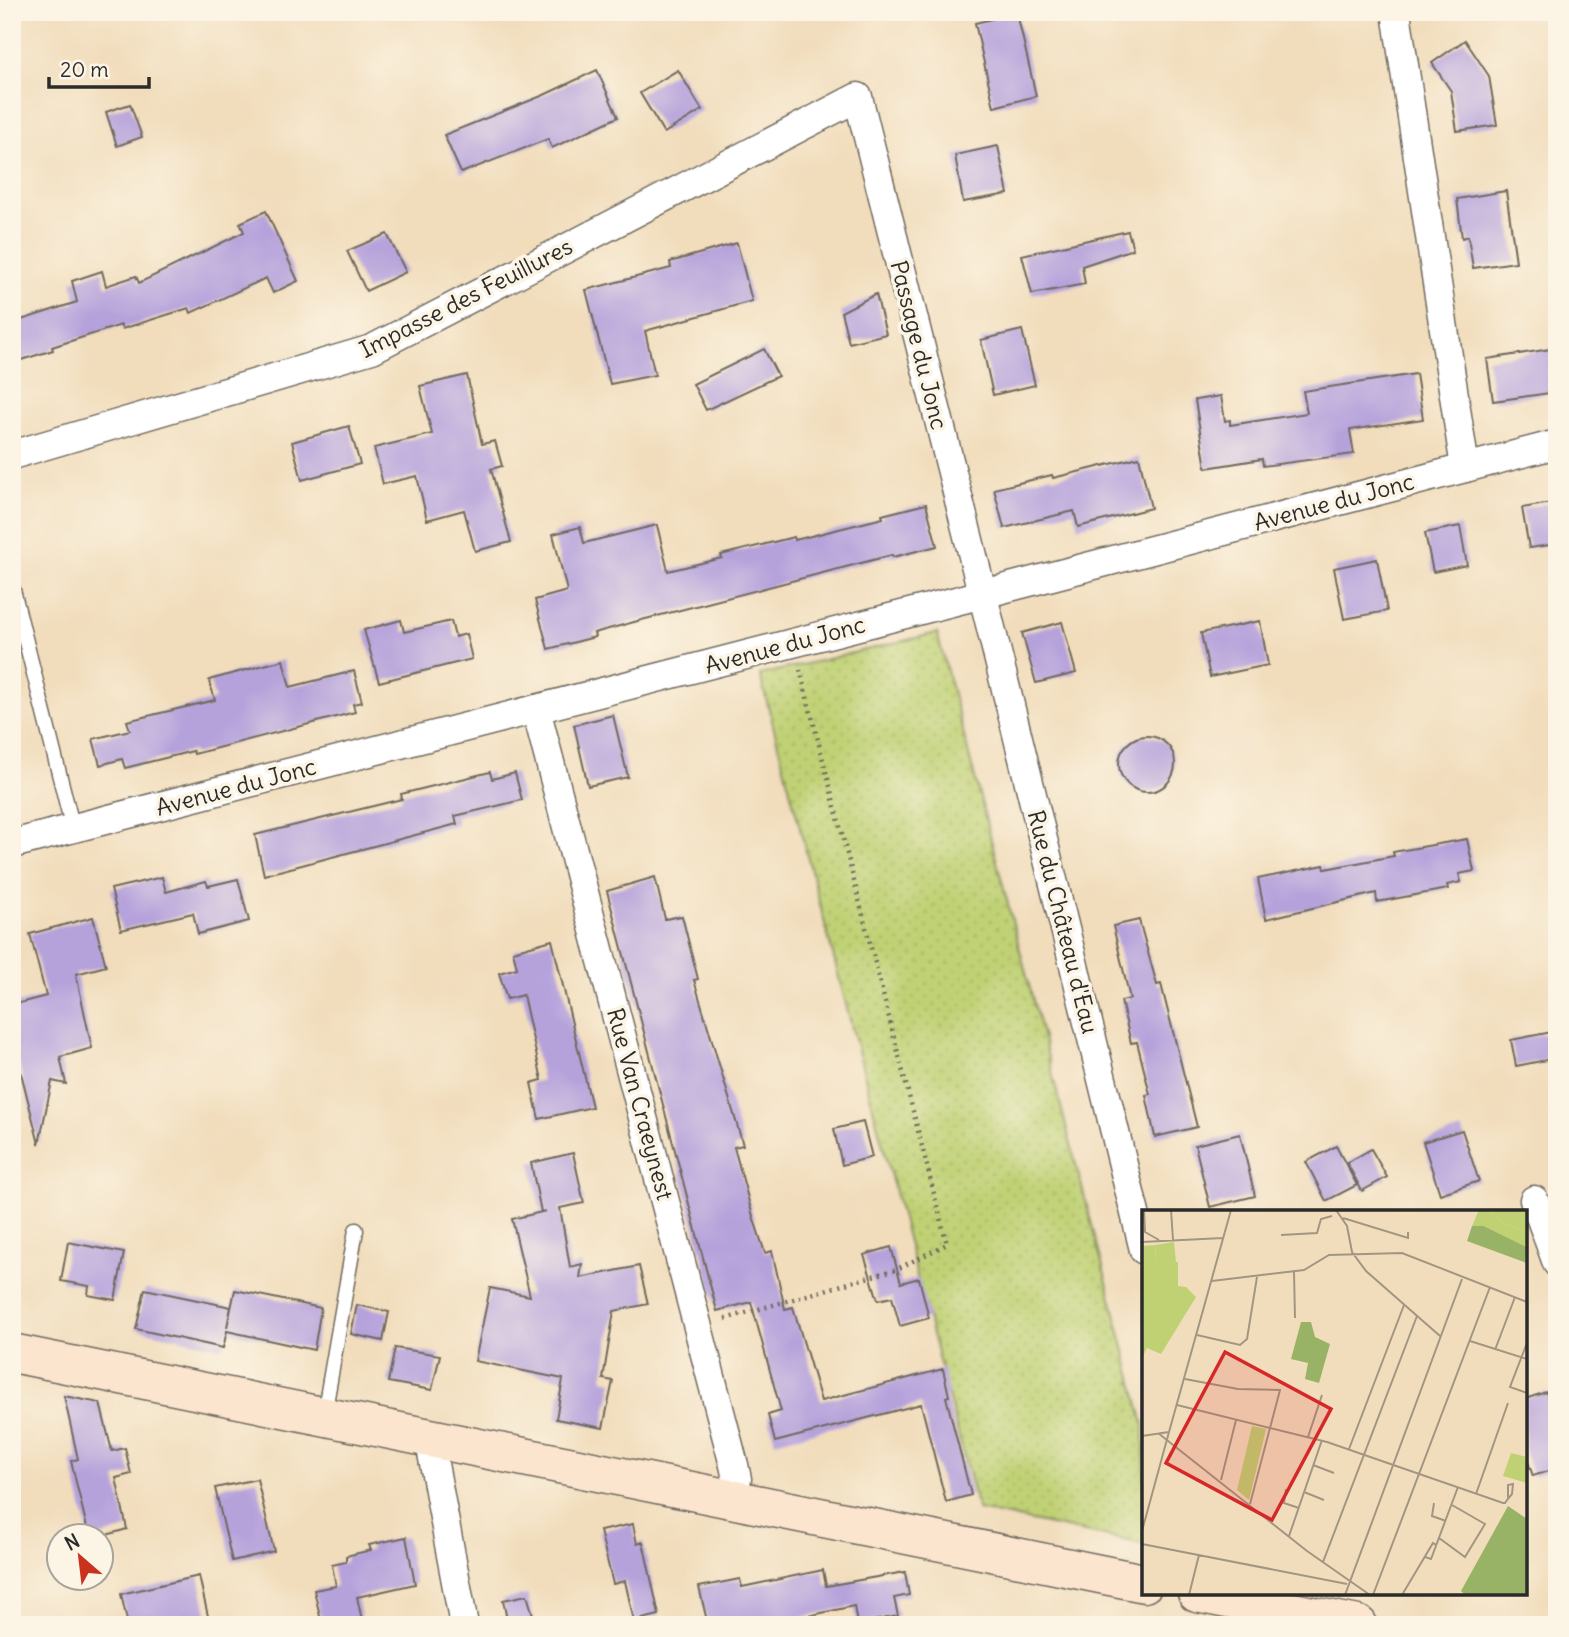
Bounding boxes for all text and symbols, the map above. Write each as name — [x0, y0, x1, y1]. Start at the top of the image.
scale bar — [49, 46, 149, 90]
text: 20 m — [60, 56, 109, 83]
street label: Impasse des Feuillures — [355, 231, 577, 364]
street label: Passage du Jonc — [884, 257, 954, 432]
street label: Avenue du Jonc — [1251, 466, 1417, 537]
street label: Avenue du Jonc — [702, 609, 868, 680]
street label: Avenue du Jonc — [153, 751, 319, 822]
street label: Rue du Château d'Eau — [1022, 807, 1105, 1036]
street label: Rue Van Craeynest — [601, 1005, 680, 1203]
inset map — [1142, 1210, 1527, 1595]
north arrow — [46, 1522, 116, 1592]
text: N — [61, 1528, 83, 1556]

